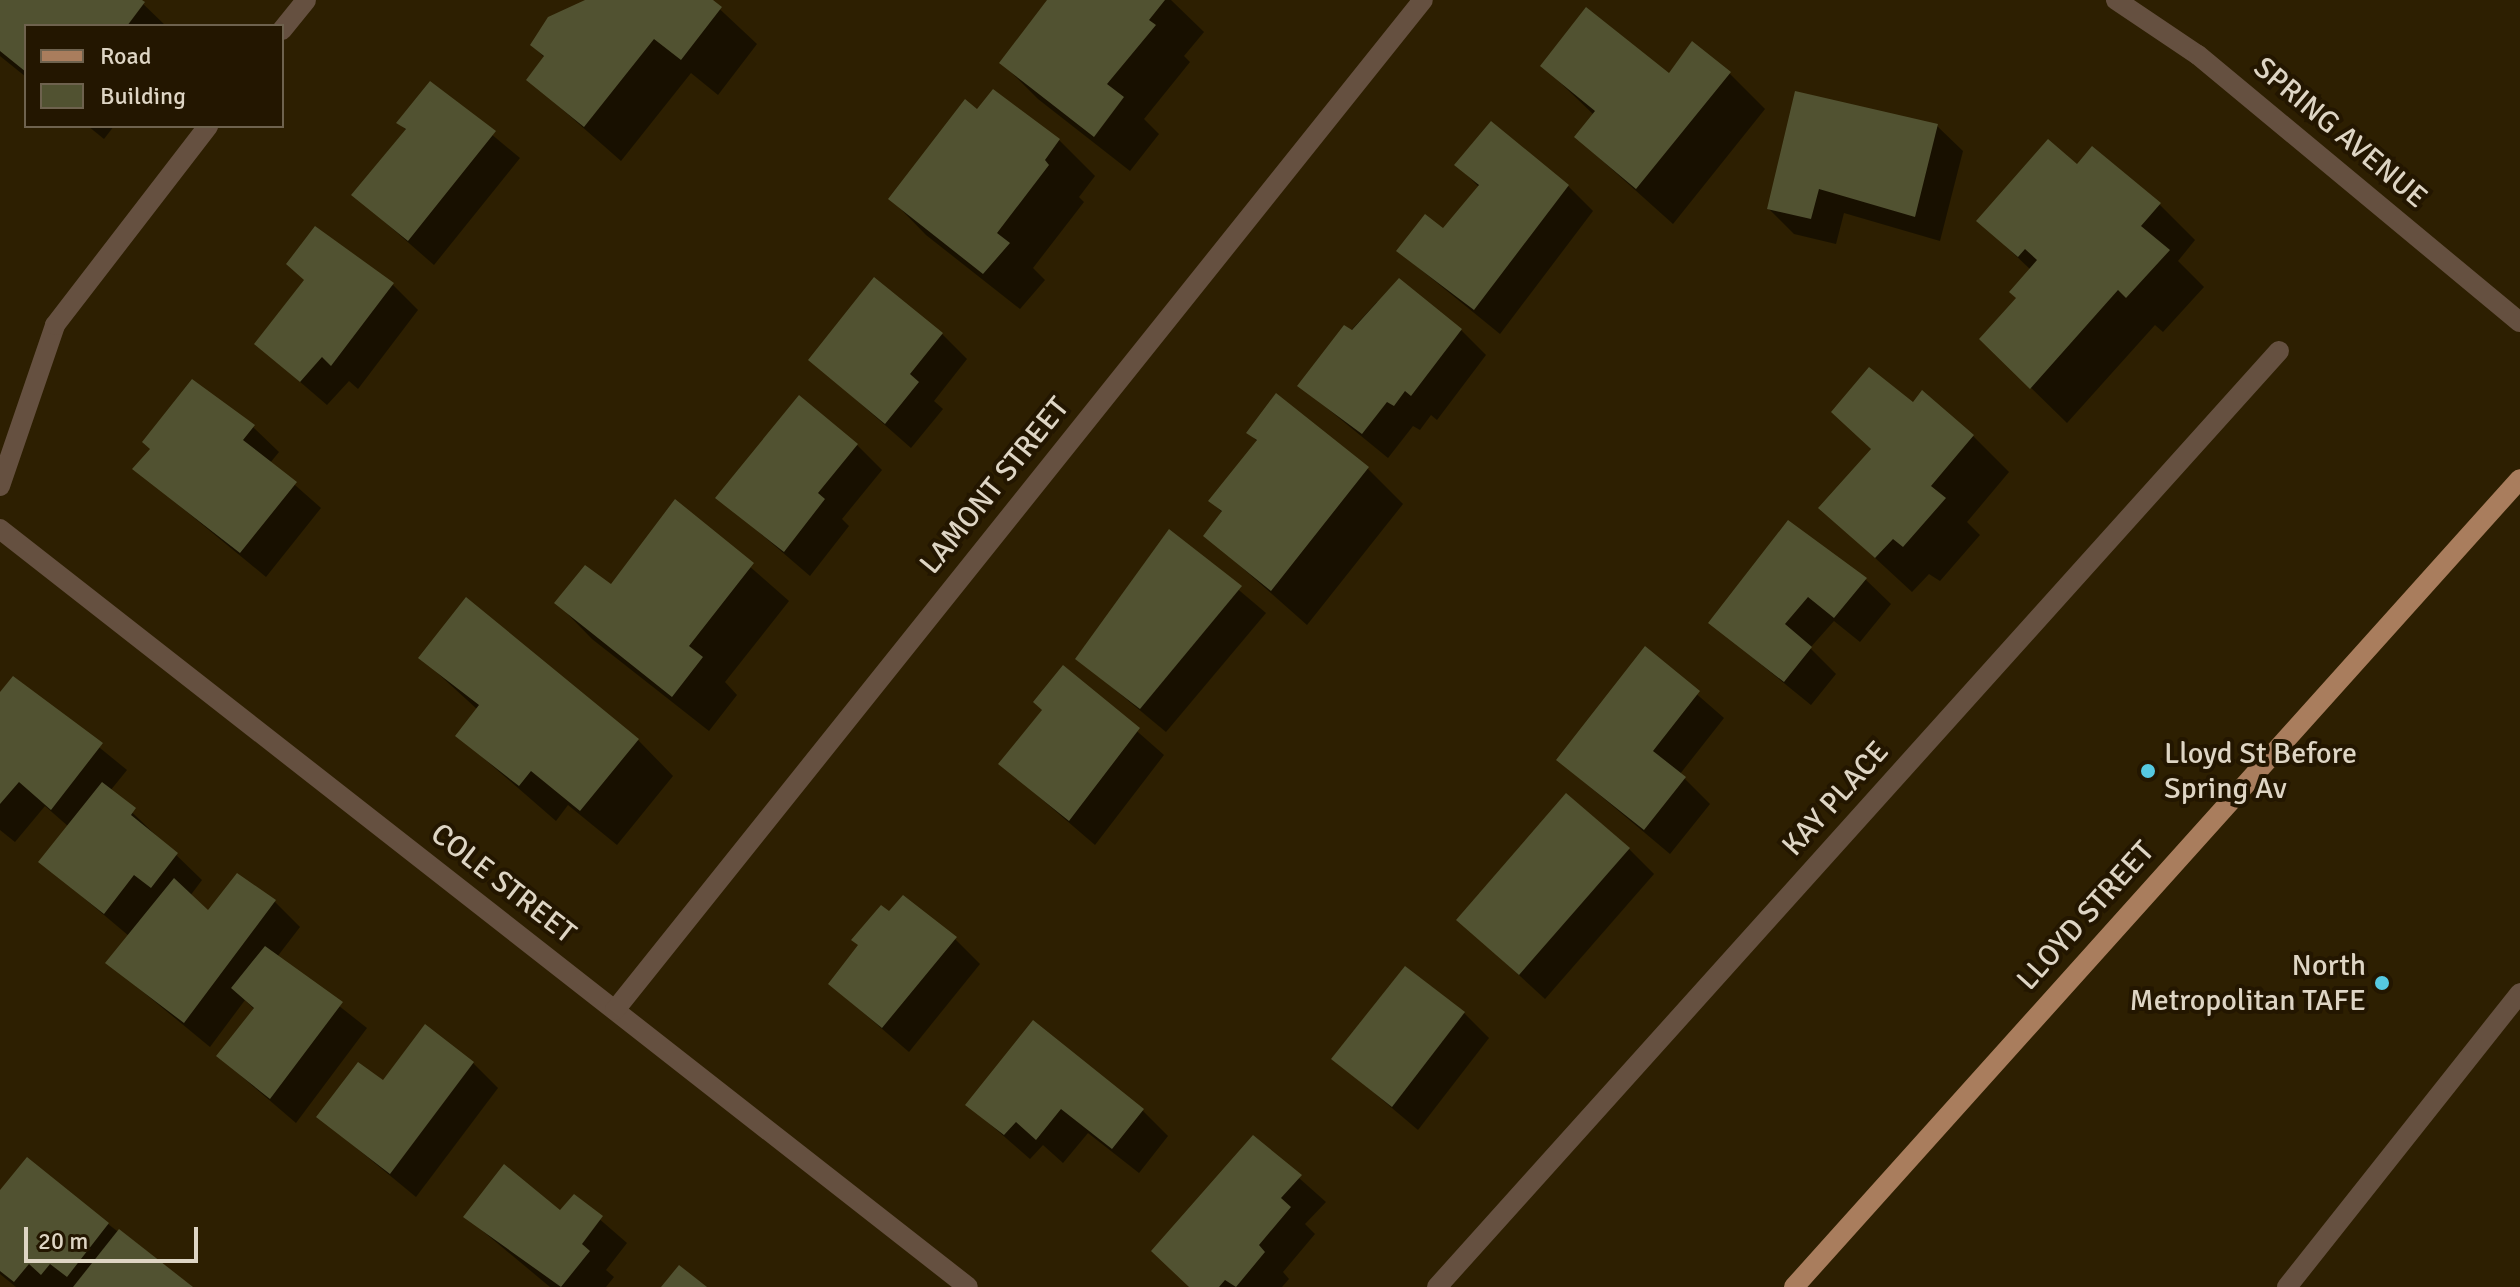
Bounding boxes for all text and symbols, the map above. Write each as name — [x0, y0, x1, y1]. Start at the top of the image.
legend — [24, 24, 284, 128]
text: Road — [100, 41, 151, 71]
street label: SPRING AVENUE — [2246, 50, 2434, 216]
text: Building — [100, 81, 186, 111]
street label: LAMONT STREET — [913, 390, 1077, 582]
street label: KAY PLACE — [1775, 734, 1897, 864]
place label: Lloyd St Before Spring Av — [2164, 736, 2357, 806]
marker: Lloyd St Before Spring Av — [2139, 762, 2157, 780]
street label: COLE STREET — [423, 816, 583, 952]
street label: LLOYD STREET — [2010, 834, 2162, 998]
place label: North Metropolitan TAFE — [2130, 948, 2366, 1018]
marker: North Metropolitan TAFE — [2373, 974, 2391, 992]
scale bar — [28, 1211, 202, 1261]
text: 20 m — [38, 1226, 88, 1256]

